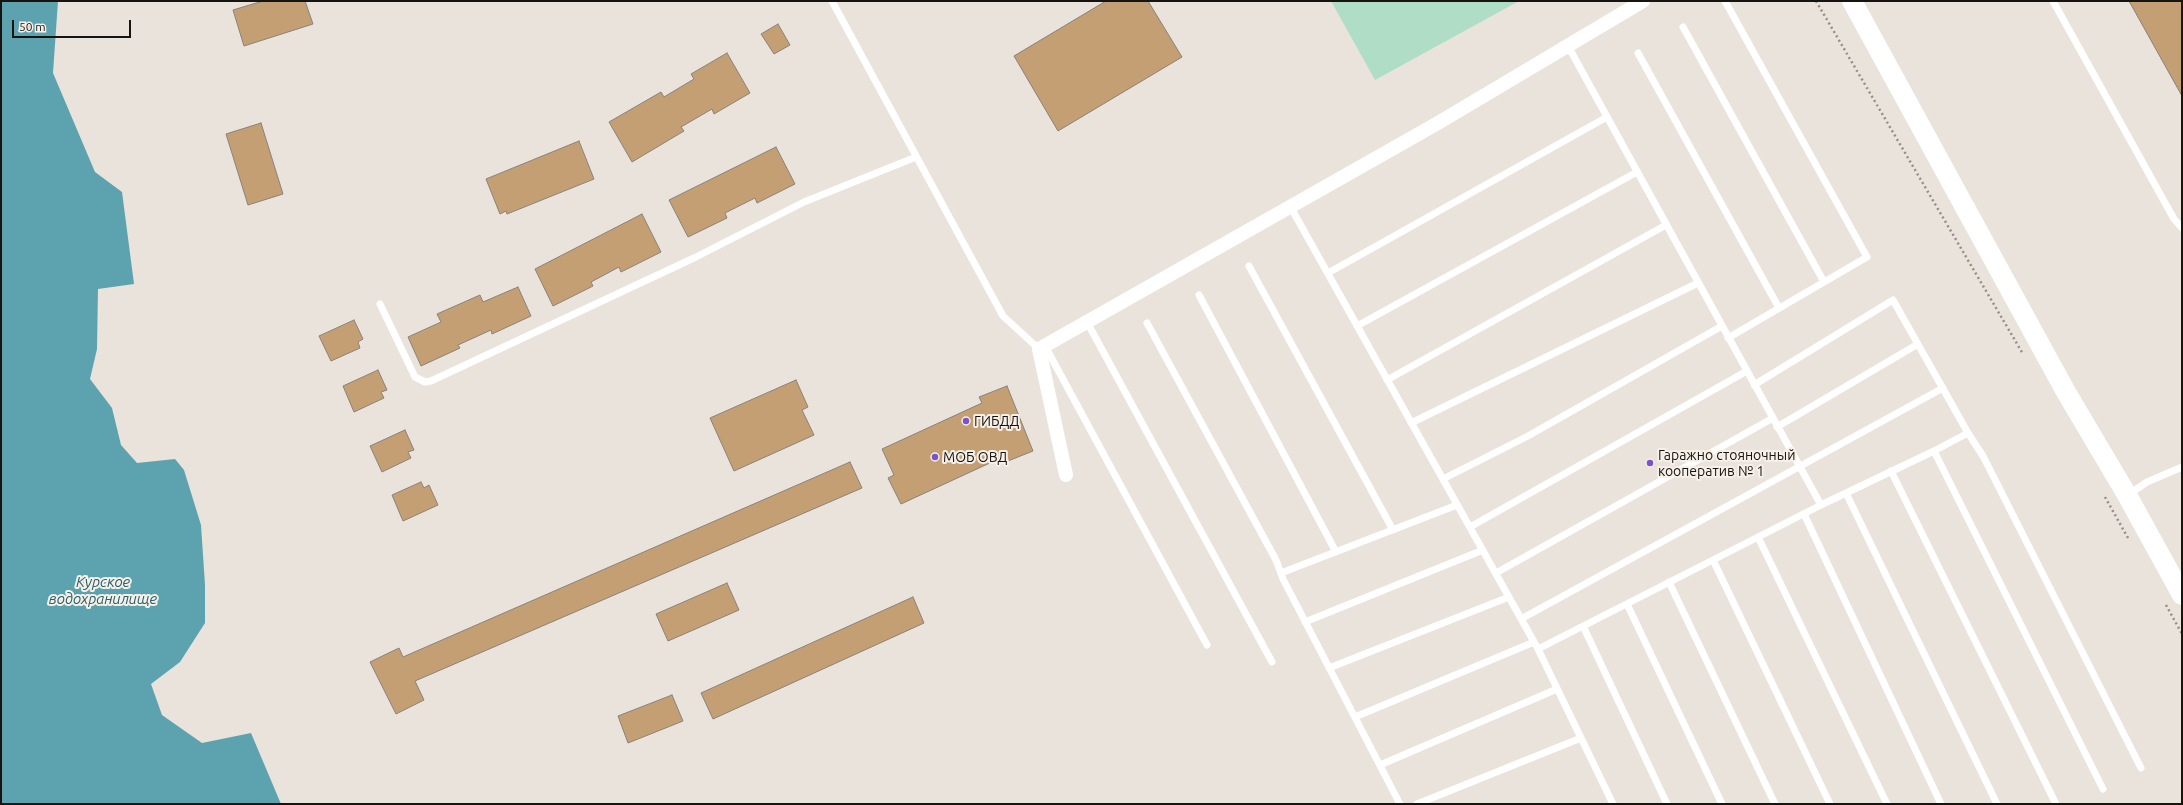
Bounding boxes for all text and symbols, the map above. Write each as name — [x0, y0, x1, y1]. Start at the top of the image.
scale bar — [14, 12, 133, 38]
text: 50 m — [19, 20, 46, 33]
place label: ГИБДД — [974, 413, 1019, 429]
marker: ГИБДД — [961, 416, 971, 426]
place label: Гаражно стояночный кооператив № 1 — [1658, 447, 1795, 480]
place label: МОБ ОВД — [943, 449, 1007, 465]
marker: МОБ ОВД — [930, 452, 940, 462]
marker: Гаражно стояночный кооператив № 1 — [1645, 458, 1655, 468]
water label: Курское водохранилище — [49, 573, 157, 608]

